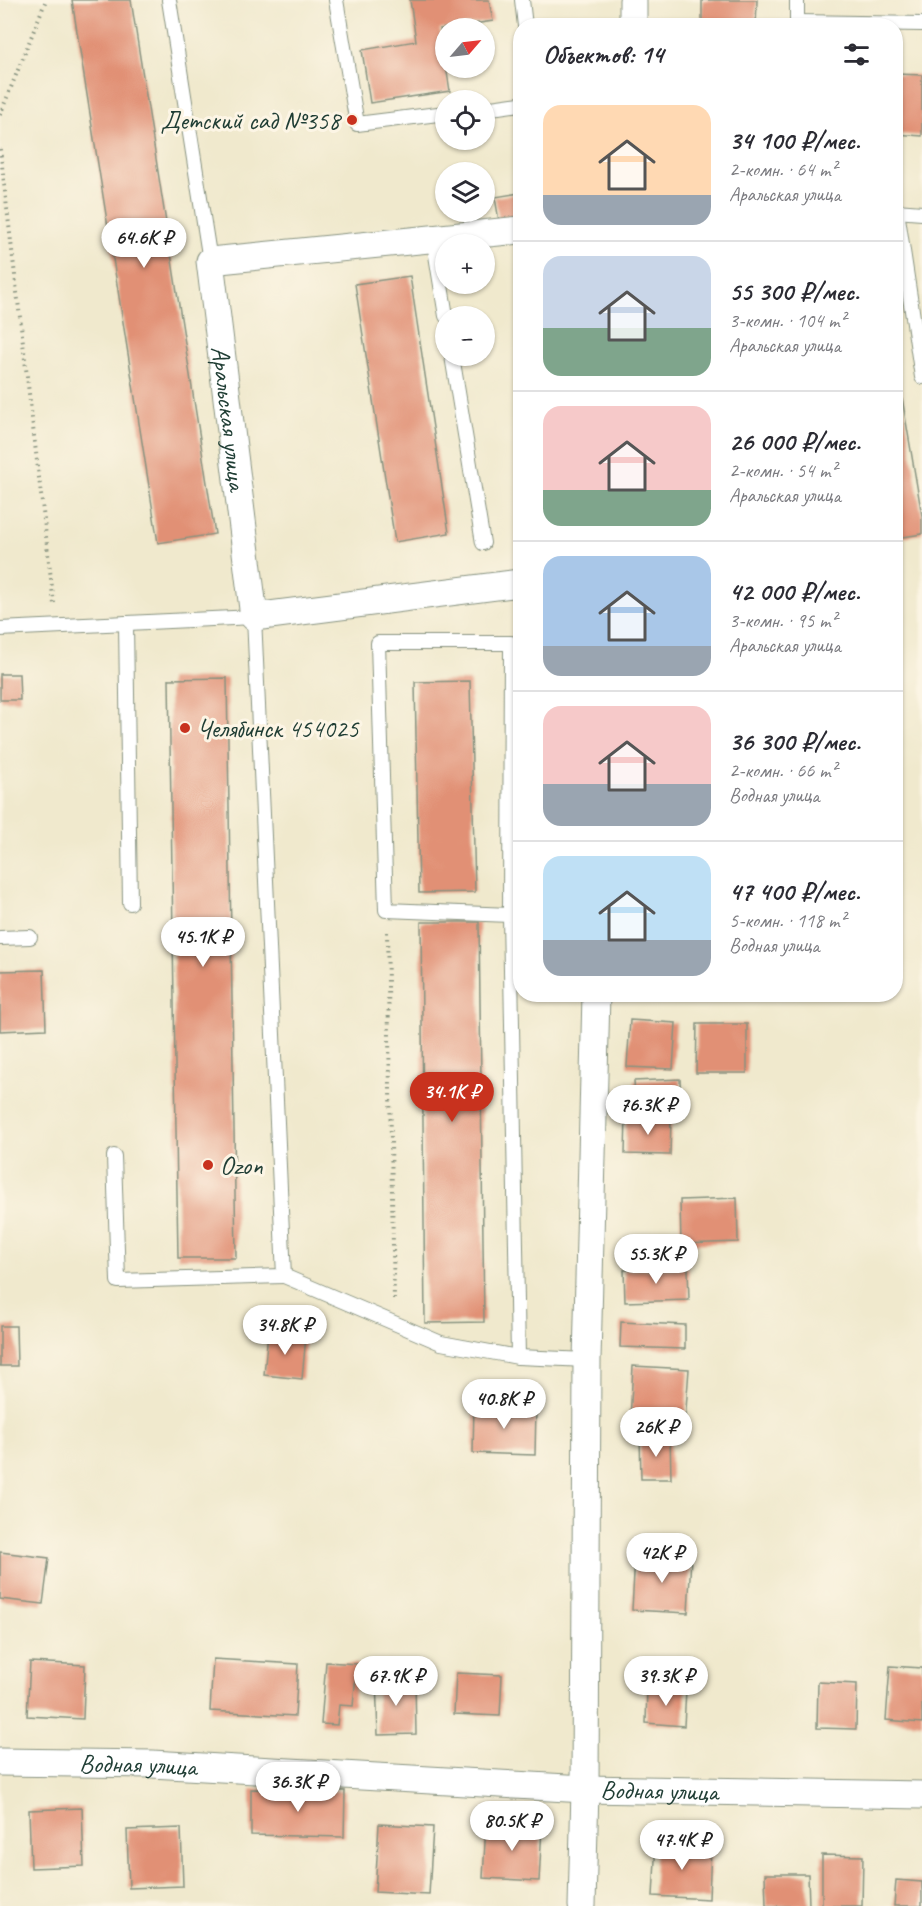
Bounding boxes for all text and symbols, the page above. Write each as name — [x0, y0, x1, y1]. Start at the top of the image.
north arrow — [435, 18, 495, 78]
map controls — [435, 18, 495, 366]
text: Объектов: 14 — [543, 38, 663, 71]
icon: filters — [840, 38, 873, 71]
button: locate — [435, 90, 495, 150]
place label: Детский сад №358 — [161, 104, 342, 137]
marker: Детский сад №358 — [345, 113, 359, 127]
text: 34 100 ₽/мес. — [729, 124, 860, 157]
icon: home — [591, 129, 663, 201]
text: 2-комн. · 64 m² — [729, 157, 837, 182]
button: layers — [435, 162, 495, 222]
text: Аральская улица — [729, 182, 841, 207]
pin: 64.6K ₽ — [89, 218, 199, 269]
text: 64.6K ₽ — [115, 225, 173, 250]
button: + — [435, 234, 495, 294]
text: 55 300 ₽/мес. — [729, 275, 859, 308]
icon: home — [591, 280, 663, 352]
button: − — [435, 306, 495, 366]
text: 3-комн. · 104 m² — [729, 308, 846, 333]
text: Аральская улица — [729, 333, 841, 358]
street label: Аральская улица — [204, 344, 255, 495]
text: 26 000 ₽/мес. — [729, 425, 860, 458]
icon: home — [591, 430, 663, 502]
text: 2-комн. · 54 m² — [729, 458, 837, 483]
text: Аральская улица — [729, 483, 841, 508]
text: 42 000 ₽/мес. — [729, 575, 860, 608]
icon: home — [591, 580, 663, 652]
text: 3-комн. · 95 m² — [729, 608, 837, 633]
text: Аральская улица — [729, 633, 841, 658]
place label: Челябинск 454025 — [197, 712, 360, 745]
marker: Челябинск 454025 — [178, 721, 192, 735]
text: 36 300 ₽/мес. — [729, 725, 860, 758]
icon: home — [591, 730, 663, 802]
text: 2-комн. · 66 m² — [729, 758, 837, 783]
text: Водная улица — [729, 783, 820, 808]
text: 47 400 ₽/мес. — [729, 875, 860, 908]
icon: home — [591, 880, 663, 952]
text: 5-комн. · 118 m² — [729, 908, 846, 933]
pin: 45.1K ₽ — [148, 917, 258, 968]
text: 45.1K ₽ — [175, 924, 231, 949]
text: Водная улица — [729, 933, 820, 958]
pin: 34.1K ₽ — [397, 1072, 507, 1123]
text: 34.1K ₽ — [424, 1079, 480, 1104]
pin: 76.3K ₽ — [593, 1085, 703, 1136]
text: 76.3K ₽ — [620, 1092, 676, 1117]
place label: Ozon — [220, 1149, 263, 1182]
marker: Ozon — [201, 1158, 215, 1172]
pin: 55.3K ₽ — [601, 1234, 711, 1285]
text: 55.3K ₽ — [628, 1241, 684, 1266]
pin: 34.8K ₽ — [230, 1305, 340, 1356]
text: 34.8K ₽ — [257, 1312, 313, 1337]
pin: 40.8K ₽ — [449, 1379, 559, 1430]
text: 40.8K ₽ — [476, 1386, 532, 1411]
pin: 26K ₽ — [614, 1407, 698, 1458]
text: 26K ₽ — [634, 1414, 678, 1439]
pin: 42K ₽ — [620, 1533, 704, 1584]
text: 42K ₽ — [640, 1540, 684, 1565]
pin: 67.9K ₽ — [341, 1656, 451, 1707]
pin: 39.3K ₽ — [611, 1656, 721, 1707]
text: 67.9K ₽ — [368, 1663, 424, 1688]
text: 39.3K ₽ — [638, 1663, 694, 1688]
street label: Водная улица — [79, 1747, 200, 1784]
pin: 36.3K ₽ — [243, 1762, 353, 1813]
text: 36.3K ₽ — [270, 1769, 326, 1794]
street label: Водная улица — [600, 1773, 721, 1808]
pin: 80.5K ₽ — [457, 1801, 567, 1852]
text: 80.5K ₽ — [484, 1808, 540, 1833]
pin: 47.4K ₽ — [627, 1820, 737, 1871]
text: 47.4K ₽ — [654, 1827, 710, 1852]

